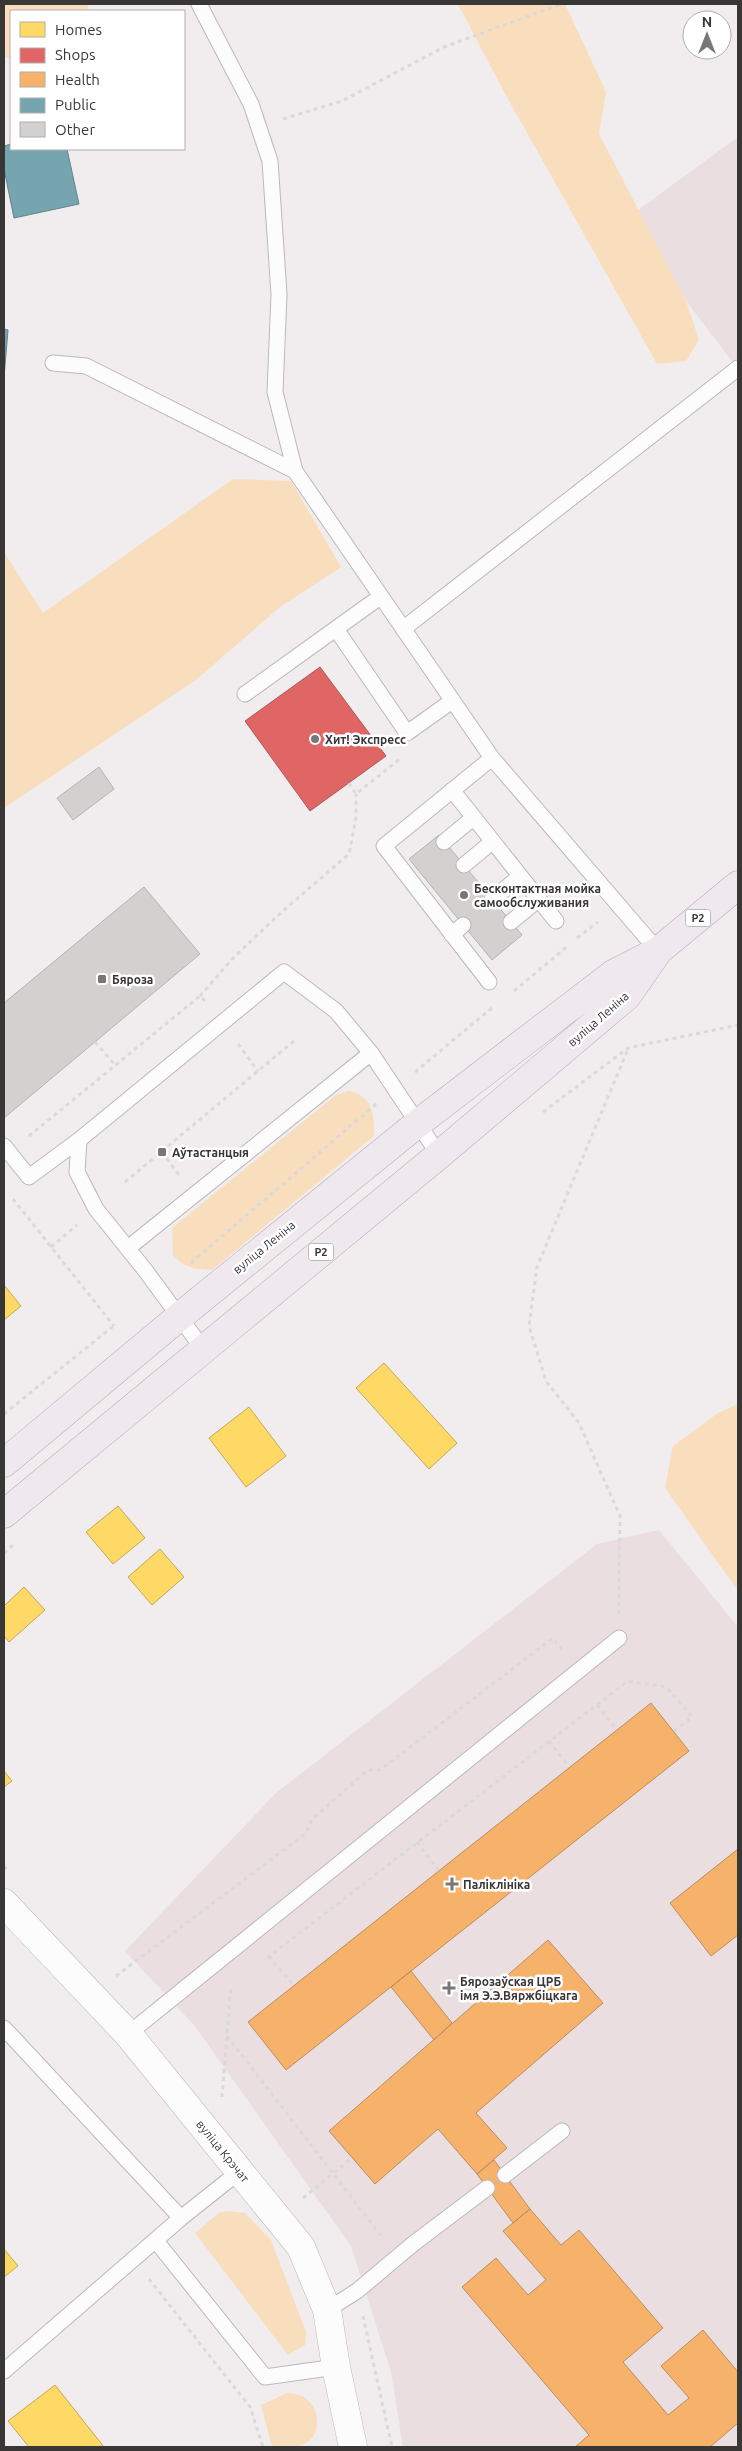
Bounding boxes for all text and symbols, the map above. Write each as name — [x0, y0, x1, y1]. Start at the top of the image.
legend — [10, 10, 185, 150]
north arrow — [682, 10, 732, 60]
text: N — [702, 14, 712, 30]
text: Homes — [55, 21, 102, 38]
text: Shops — [55, 46, 96, 63]
text: Health — [55, 71, 100, 88]
text: Public — [55, 96, 96, 113]
text: Other — [55, 121, 95, 138]
marker: Хит! Экспресс — [309, 733, 321, 745]
place label: Хит! Экспресс — [325, 733, 406, 746]
place label: Бесконтактная мойка самообслуживания — [474, 882, 601, 909]
marker: Бесконтактная мойка самообслуживания — [458, 889, 470, 901]
road number: Р2 — [686, 910, 710, 926]
marker: Бяроза — [96, 973, 108, 985]
place label: Бяроза — [112, 973, 153, 986]
street label: вуліца Леніна — [565, 989, 631, 1049]
marker: Аўтастанцыя — [156, 1146, 168, 1158]
place label: Аўтастанцыя — [172, 1146, 249, 1159]
street label: вуліца Леніна — [230, 1218, 298, 1276]
road number: Р2 — [308, 1244, 334, 1260]
marker: Паліклініка — [445, 1877, 459, 1891]
place label: Паліклініка — [463, 1878, 530, 1891]
place label: Бярозаўская ЦРБ імя Э.Э.Вяржбіцкага — [460, 1975, 578, 2002]
marker: Бярозаўская ЦРБ імя Э.Э.Вяржбіцкага — [442, 1981, 456, 1995]
street label: вуліца Крэчат — [194, 2117, 252, 2185]

